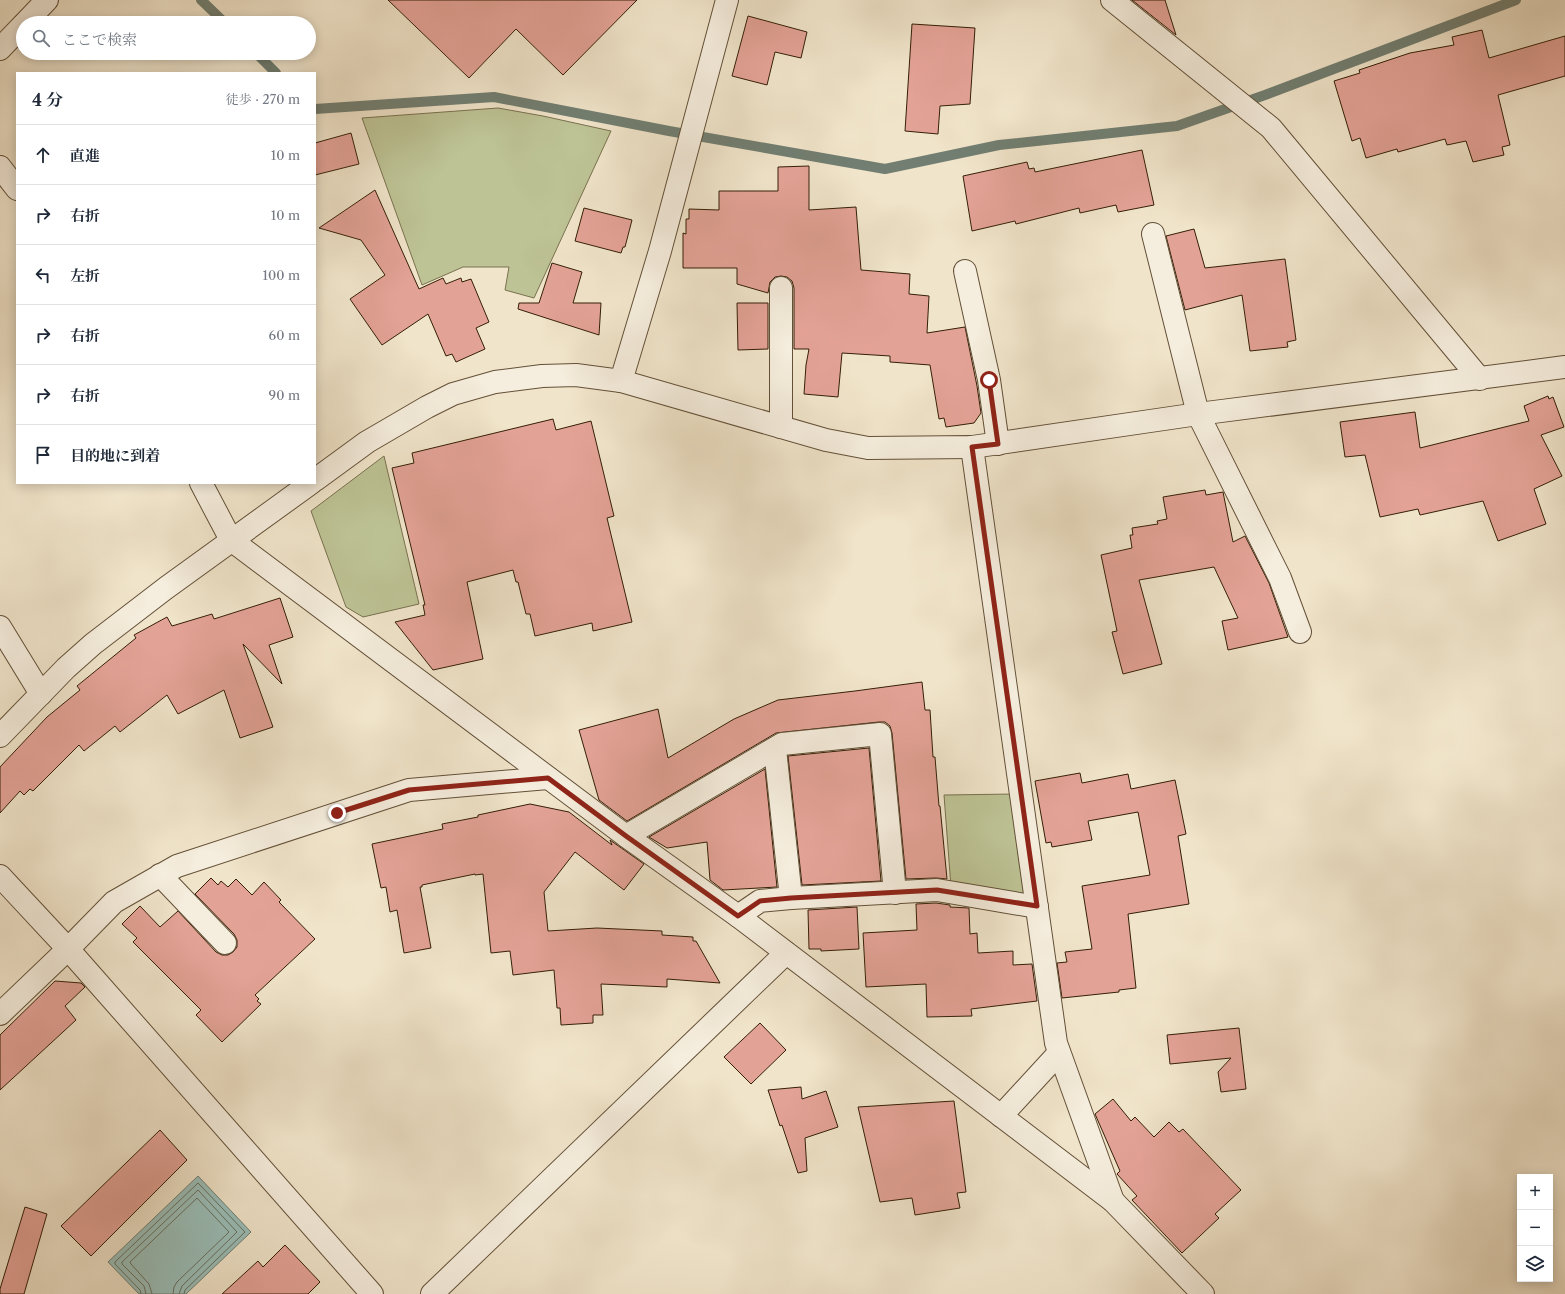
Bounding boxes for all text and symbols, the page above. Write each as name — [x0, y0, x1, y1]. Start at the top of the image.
search box — [16, 16, 316, 60]
icon: search — [30, 27, 52, 49]
text: ここで検索 — [62, 30, 137, 49]
text: 4 分 — [32, 90, 63, 110]
text: 徒歩 · 270 m — [226, 91, 300, 107]
icon: ahead — [32, 144, 54, 166]
text: 直進 — [70, 146, 100, 165]
text: 10 m — [271, 147, 300, 163]
icon: right — [32, 204, 54, 226]
text: 右折 — [70, 206, 100, 225]
text: 10 m — [271, 207, 300, 223]
icon: left — [32, 264, 54, 286]
text: 左折 — [70, 266, 100, 285]
text: 100 m — [262, 267, 300, 283]
icon: right — [32, 324, 54, 346]
text: 右折 — [70, 326, 100, 345]
text: 60 m — [269, 327, 300, 343]
route start — [980, 371, 998, 389]
icon: right — [32, 384, 54, 406]
text: 右折 — [70, 386, 100, 405]
text: 90 m — [269, 387, 300, 403]
icon: arrive — [32, 444, 54, 466]
text: 目的地に到着 — [70, 446, 160, 465]
route end — [328, 804, 346, 822]
map controls — [1517, 1174, 1553, 1282]
button: + — [1517, 1174, 1553, 1210]
button: − — [1517, 1210, 1553, 1246]
button: layers — [1517, 1246, 1553, 1282]

